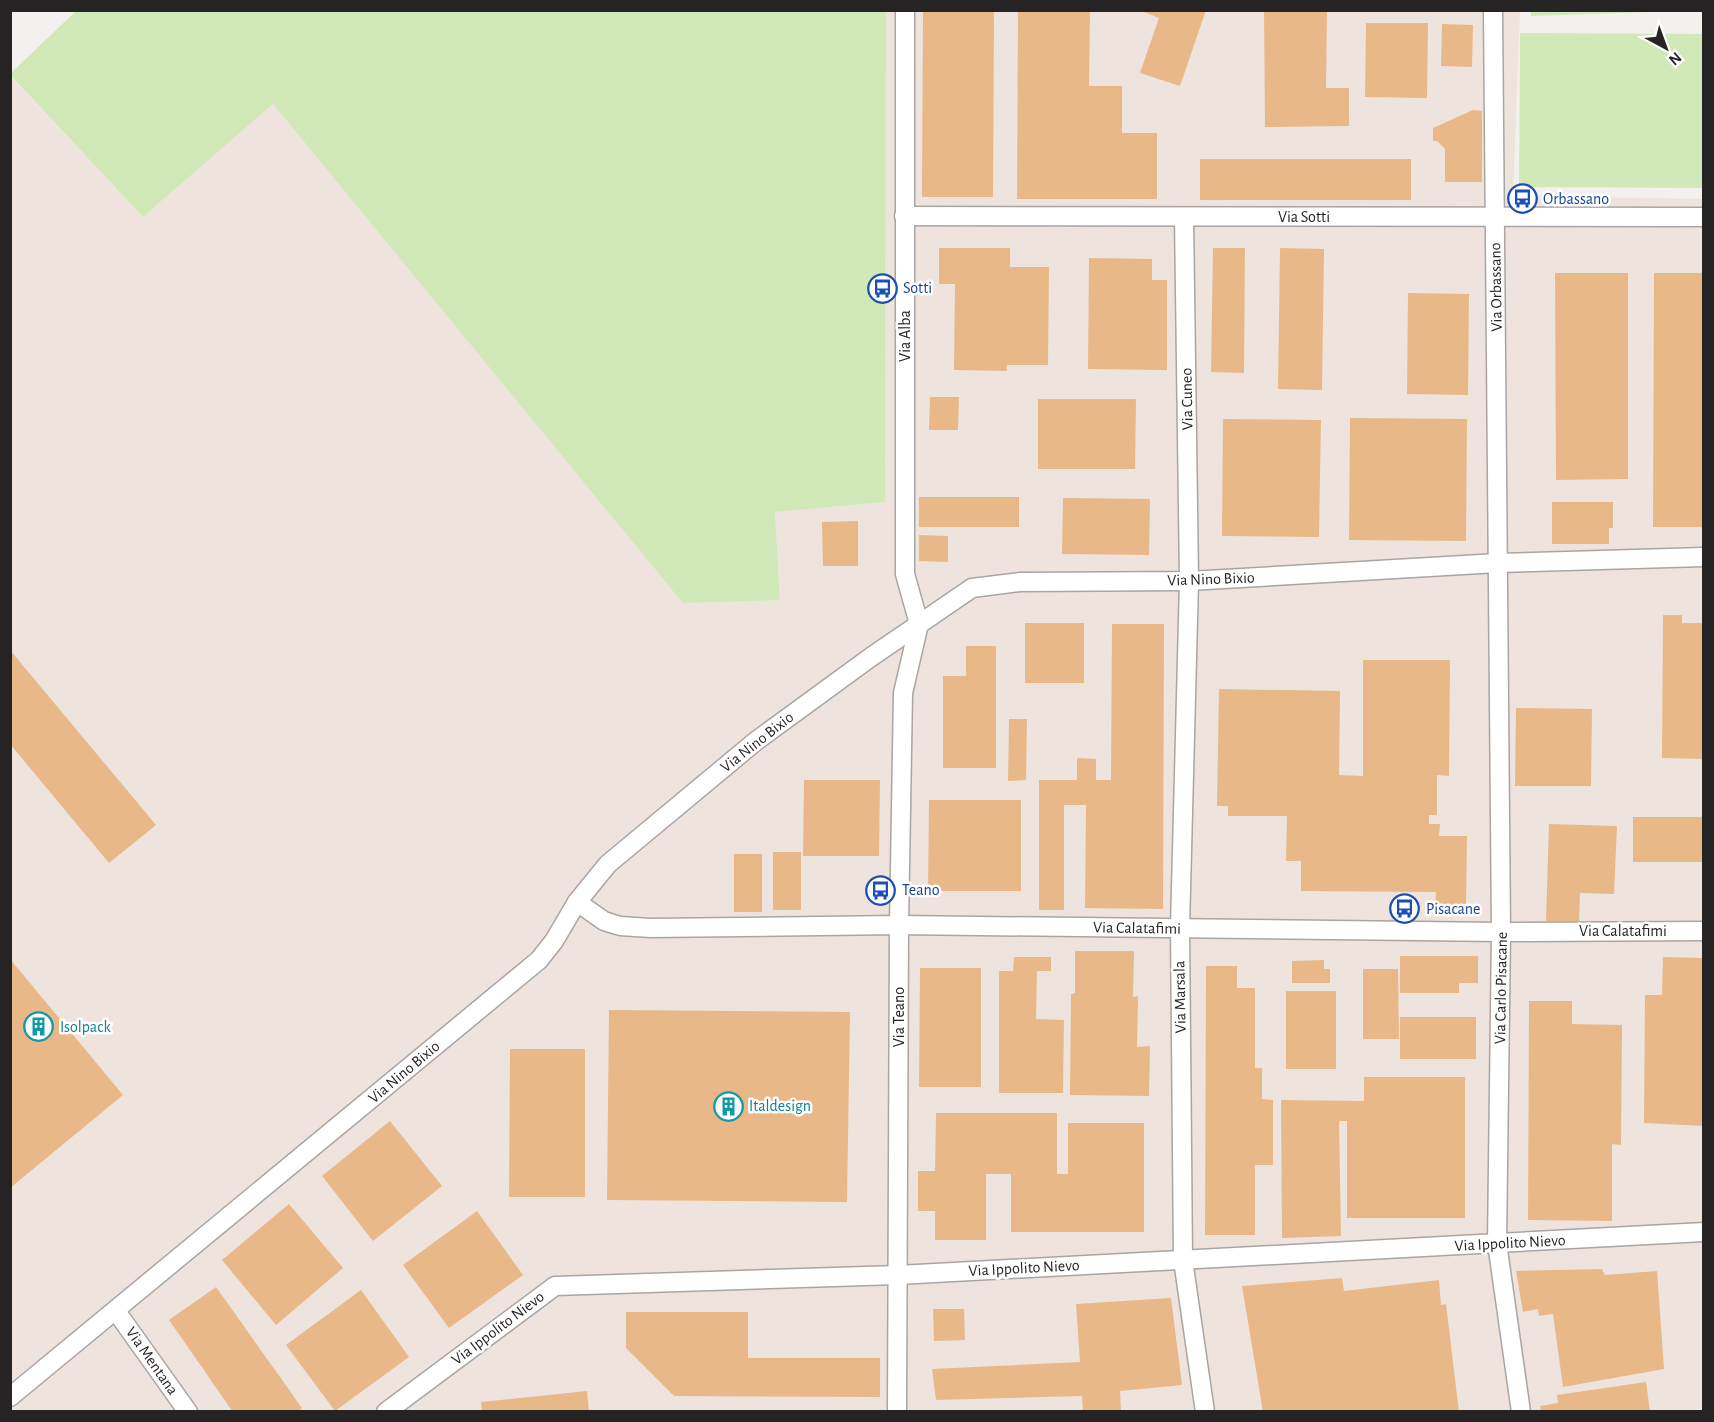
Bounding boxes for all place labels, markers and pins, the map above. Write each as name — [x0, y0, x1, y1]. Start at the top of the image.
bus stop icon: Orbassano — [1506, 183, 1538, 215]
place label: Orbassano — [1543, 191, 1609, 207]
bus stop icon: Sotti — [866, 272, 898, 304]
place label: Sotti — [903, 280, 932, 296]
bus stop icon: Teano — [865, 874, 897, 906]
place label: Teano — [902, 882, 940, 898]
bus stop icon: Pisacane — [1389, 893, 1421, 925]
place label: Pisacane — [1426, 901, 1480, 917]
building icon: Isolpack — [23, 1011, 55, 1043]
place label: Isolpack — [60, 1019, 111, 1035]
building icon: Italdesign — [712, 1090, 744, 1122]
place label: Italdesign — [749, 1098, 811, 1114]

